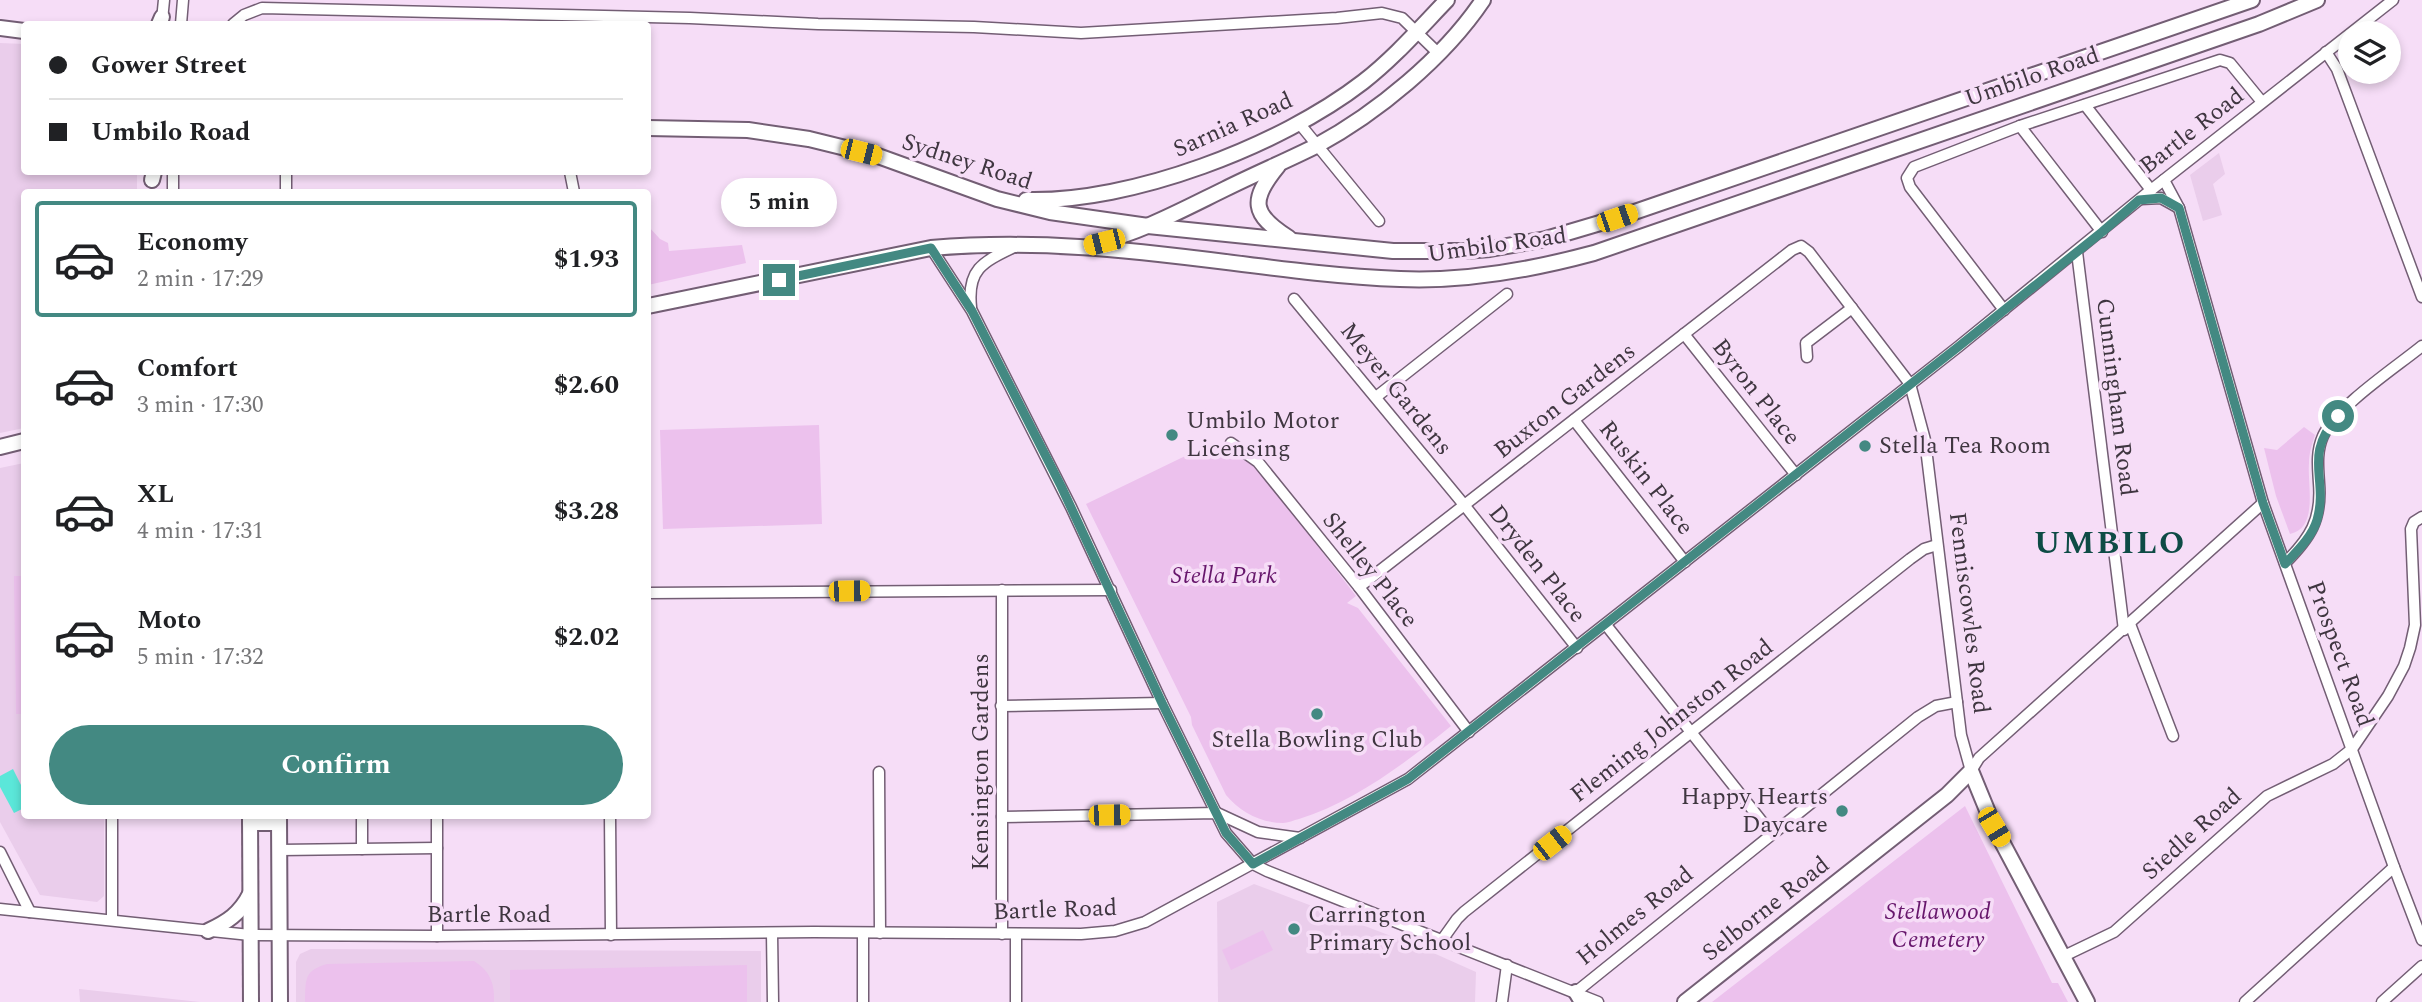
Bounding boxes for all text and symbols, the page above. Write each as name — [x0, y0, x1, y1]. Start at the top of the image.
map controls — [2338, 21, 2401, 84]
button: layers — [2338, 21, 2401, 84]
street label: Umbilo Road — [1960, 37, 2104, 117]
text: Gower Street — [91, 45, 247, 85]
street label: Bartle Road — [2132, 79, 2252, 183]
street label: Sarnia Road — [1167, 83, 1299, 167]
text: Umbilo Road — [91, 112, 250, 152]
street label: Sydney Road — [897, 124, 1037, 200]
car — [839, 137, 884, 167]
callout: 5 min — [721, 178, 837, 228]
text: 5 min — [748, 185, 810, 220]
car — [1594, 201, 1641, 235]
street label: Umbilo Road — [1425, 217, 1569, 273]
text: Economy — [137, 222, 247, 262]
car — [1082, 227, 1127, 257]
icon: car — [53, 228, 116, 291]
text: $1.93 — [554, 239, 619, 279]
text: 2 min · 17:29 — [137, 262, 264, 297]
route end — [763, 264, 795, 296]
street label: Cunningham Road — [2086, 296, 2146, 498]
street label: Meyer Gardens — [1331, 315, 1461, 463]
street label: Byron Place — [1703, 331, 1809, 453]
street label: Buxton Gardens — [1486, 334, 1644, 468]
text: Comfort — [137, 348, 238, 388]
icon: car — [53, 354, 116, 417]
text: $2.60 — [554, 365, 619, 405]
text: 3 min · 17:30 — [137, 388, 264, 423]
route start — [2322, 400, 2354, 432]
place label: Umbilo Motor Licensing — [1186, 403, 1339, 467]
street label: Ruskin Place — [1590, 413, 1702, 543]
marker: Umbilo Motor Licensing — [1164, 427, 1180, 443]
place label: Stella Tea Room — [1879, 428, 2051, 464]
marker: Stella Tea Room — [1857, 438, 1873, 454]
text: XL — [137, 474, 174, 514]
icon: car — [53, 480, 116, 543]
text: $3.28 — [554, 491, 619, 531]
street label: Dryden Place — [1479, 497, 1595, 631]
street label: Shelley Place — [1313, 504, 1427, 636]
street label: Fenniscowles Road — [1939, 510, 1999, 716]
text: 4 min · 17:31 — [137, 514, 264, 549]
district label: UMBILO — [2034, 519, 2186, 568]
park label: Stella Park — [1171, 558, 1277, 594]
street label: Prospect Road — [2297, 576, 2383, 732]
car — [828, 580, 871, 602]
text: Moto — [137, 600, 201, 640]
icon: car — [53, 606, 116, 669]
text: $2.02 — [554, 617, 619, 657]
street label: Fleming Johnston Road — [1563, 630, 1781, 812]
text: 5 min · 17:32 — [137, 640, 264, 675]
street label: Kensington Gardens — [963, 653, 999, 871]
marker: Stella Bowling Club — [1309, 706, 1325, 722]
place label: Stella Bowling Club — [1212, 722, 1422, 758]
button: Confirm — [49, 725, 623, 805]
place label: Happy Hearts Daycare — [1681, 779, 1828, 843]
street label: Siedle Road — [2134, 779, 2250, 889]
marker: Happy Hearts Daycare — [1834, 803, 1850, 819]
car — [1088, 804, 1131, 826]
car — [1975, 804, 2014, 850]
car — [1529, 822, 1576, 864]
street label: Selborne Road — [1694, 848, 1838, 970]
street label: Holmes Road — [1568, 857, 1702, 975]
street label: Bartle Road — [992, 890, 1118, 930]
park label: Stellawood Cemetery — [1885, 894, 1991, 958]
street label: Bartle Road — [427, 897, 551, 933]
place label: Carrington Primary School — [1308, 897, 1471, 961]
marker: Carrington Primary School — [1286, 921, 1302, 937]

